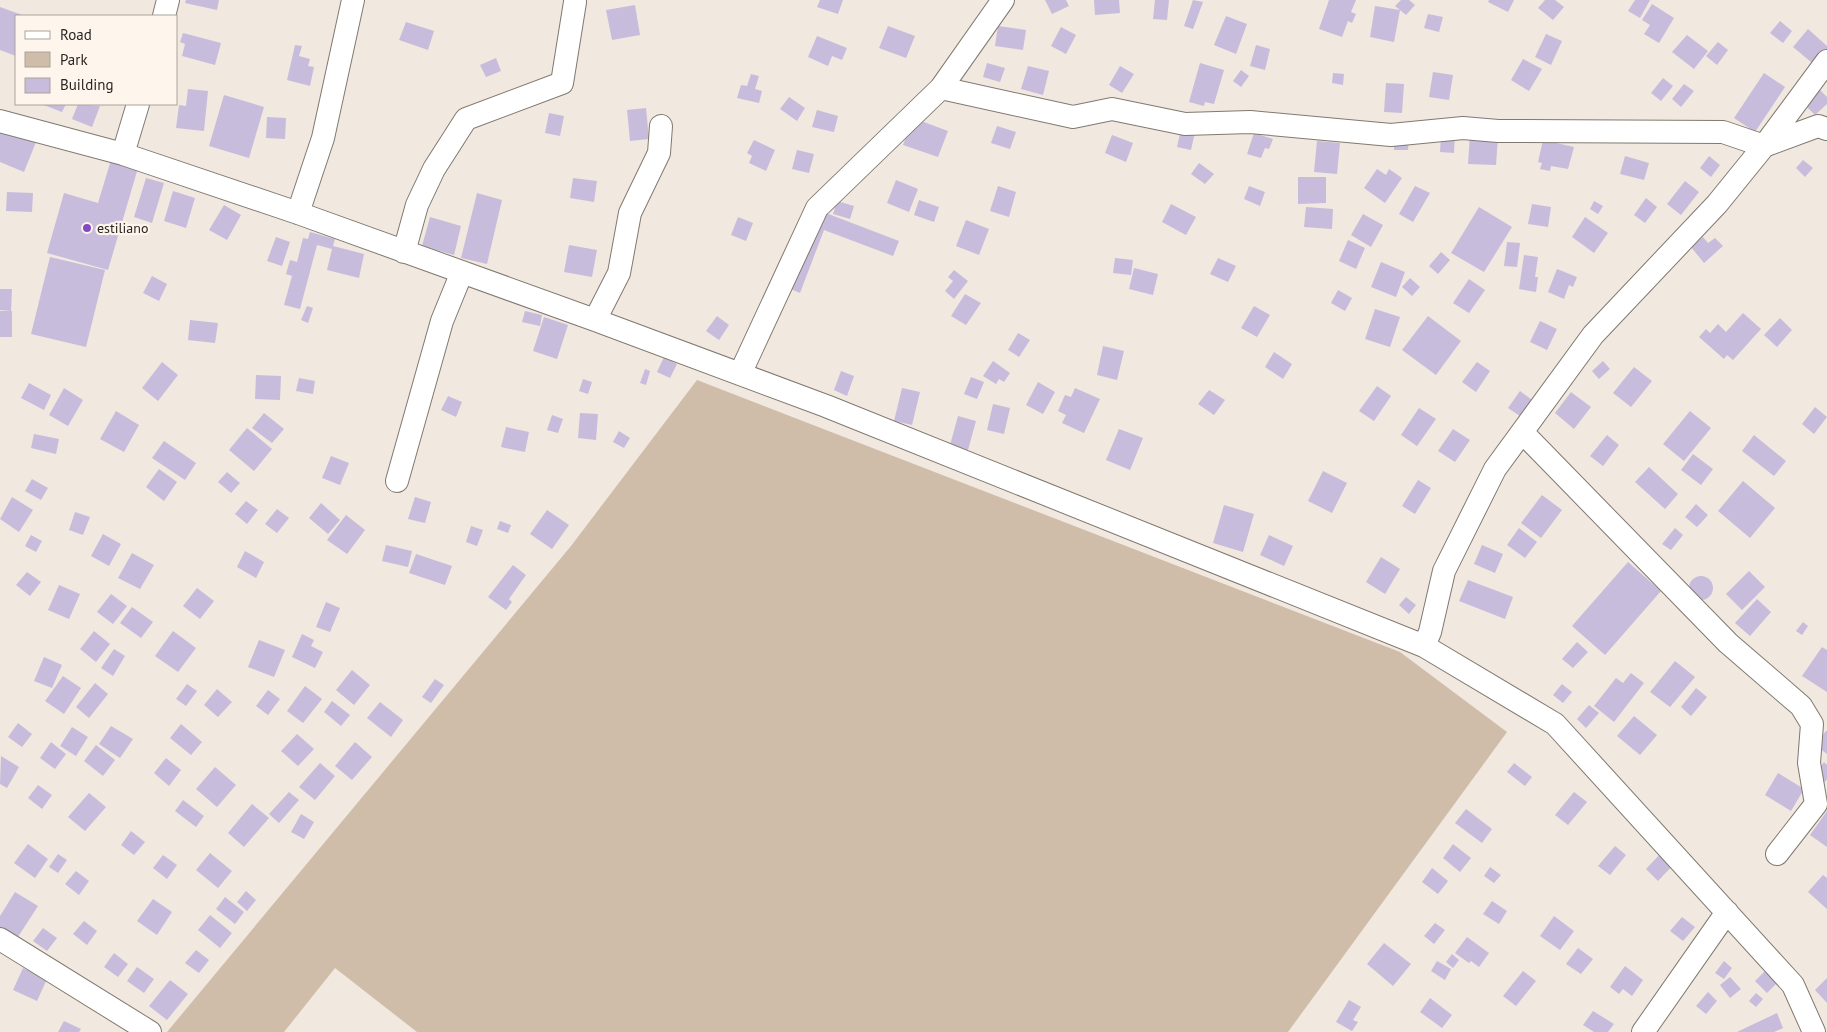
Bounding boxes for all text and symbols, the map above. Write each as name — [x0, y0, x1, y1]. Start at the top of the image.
legend — [15, 15, 178, 105]
text: Road — [60, 25, 92, 44]
text: Park — [60, 50, 88, 69]
text: Building — [60, 75, 114, 94]
place label: estiliano — [97, 219, 148, 237]
marker: estiliano — [81, 222, 93, 234]

